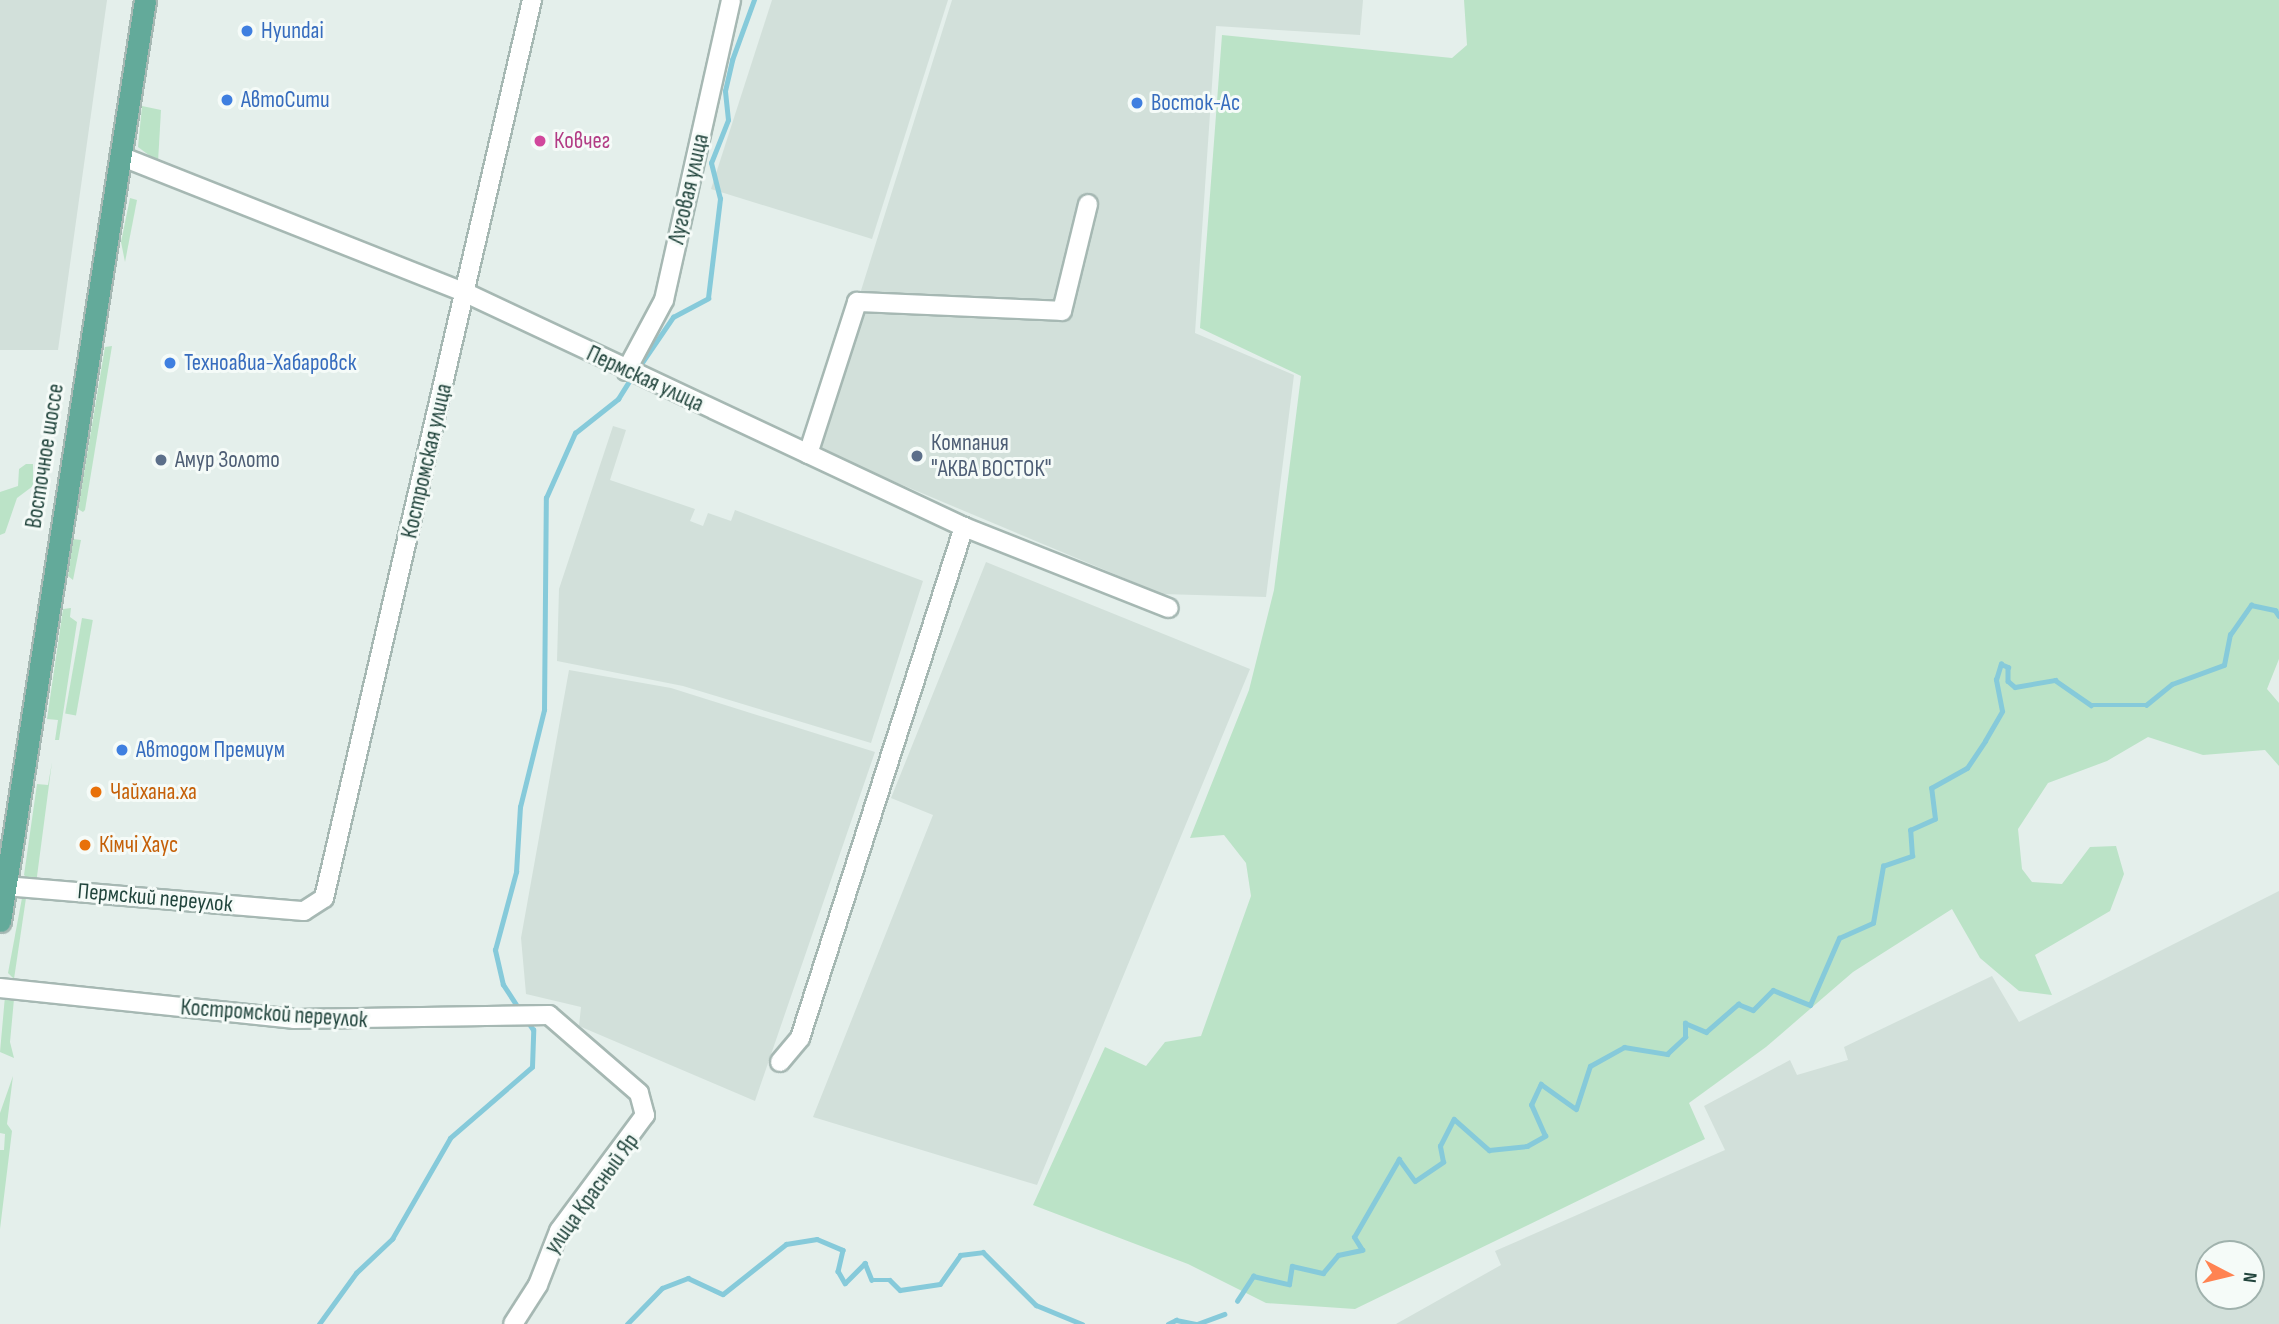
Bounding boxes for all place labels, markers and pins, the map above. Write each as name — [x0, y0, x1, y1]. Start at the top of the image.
place label: Hyundai — [261, 17, 324, 45]
marker: Hyundai — [239, 23, 255, 39]
place label: АвтоСити — [241, 86, 330, 114]
place label: Восток-Ас — [1151, 89, 1240, 117]
marker: АвтоСити — [219, 92, 235, 108]
marker: Восток-Ас — [1129, 95, 1145, 111]
place label: Ковчег — [554, 127, 610, 155]
marker: Ковчег — [532, 133, 548, 149]
place label: Техноавиа-Хабаровск — [184, 349, 356, 377]
marker: Техноавиа-Хабаровск — [162, 355, 178, 371]
place label: Компания "АКВА ВОСТОК" — [931, 429, 1051, 483]
place label: Амур Золото — [175, 446, 280, 474]
marker: Компания "АКВА ВОСТОК" — [909, 448, 925, 464]
marker: Амур Золото — [153, 452, 169, 468]
place label: Автодом Премиум — [136, 736, 285, 764]
marker: Автодом Премиум — [114, 742, 130, 758]
place label: Чайхана.ха — [110, 778, 197, 806]
marker: Чайхана.ха — [88, 784, 104, 800]
place label: Кiмчi Хаус — [99, 831, 178, 859]
marker: Кiмчi Хаус — [77, 837, 93, 853]

